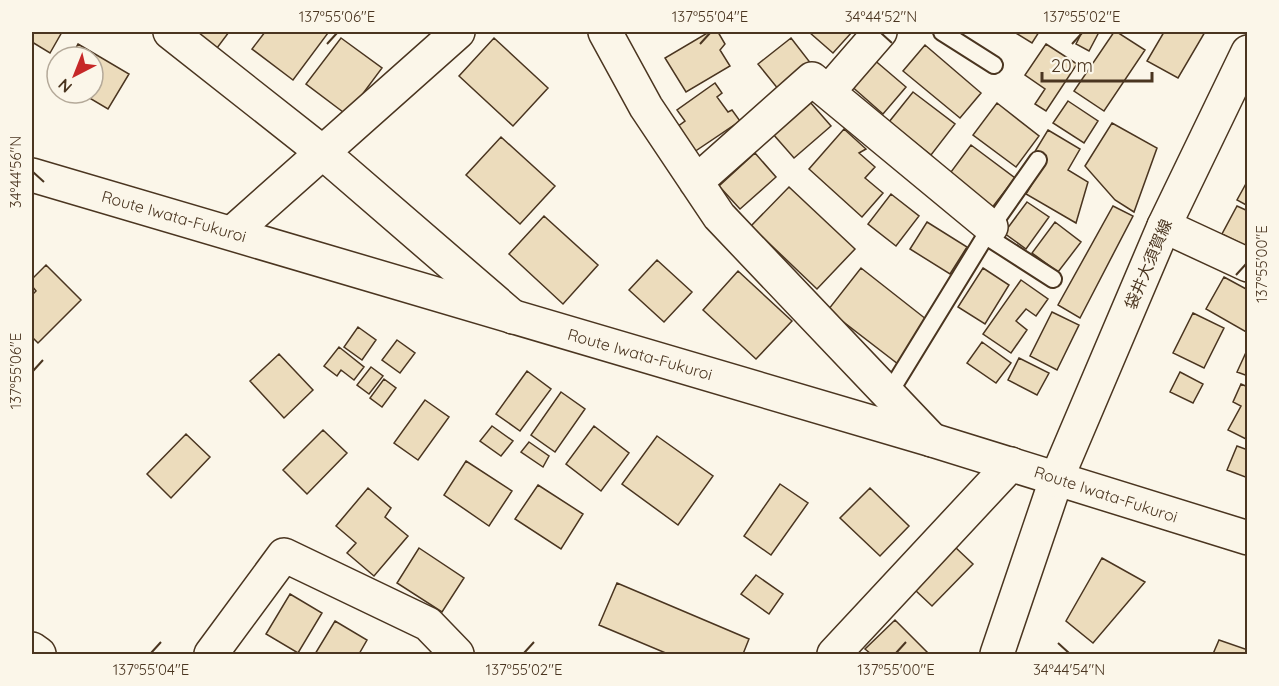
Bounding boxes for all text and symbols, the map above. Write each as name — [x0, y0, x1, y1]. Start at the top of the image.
text: 137°55'06"E — [299, 7, 375, 26]
text: 137°55'04"E — [672, 7, 748, 26]
text: 34°44'52"N — [845, 7, 917, 26]
text: 137°55'02"E — [1044, 7, 1120, 26]
north arrow — [45, 45, 105, 105]
scale bar — [1042, 45, 1152, 83]
text: 20 m — [1051, 54, 1093, 77]
text: N — [54, 75, 76, 98]
text: 34°44'56"N — [6, 136, 25, 208]
street label: Route Iwata-Fukuroi — [99, 186, 249, 246]
street label: 袋井大須賀線 — [1120, 216, 1176, 312]
text: 137°55'00"E — [1252, 225, 1271, 303]
street label: Route Iwata-Fukuroi — [565, 324, 715, 384]
text: 137°55'06"E — [6, 333, 25, 409]
street label: Route Iwata-Fukuroi — [1032, 461, 1180, 527]
text: 137°55'04"E — [113, 660, 189, 679]
text: 137°55'02"E — [486, 660, 562, 679]
text: 137°55'00"E — [857, 660, 935, 679]
text: 34°44'54"N — [1033, 660, 1105, 679]

